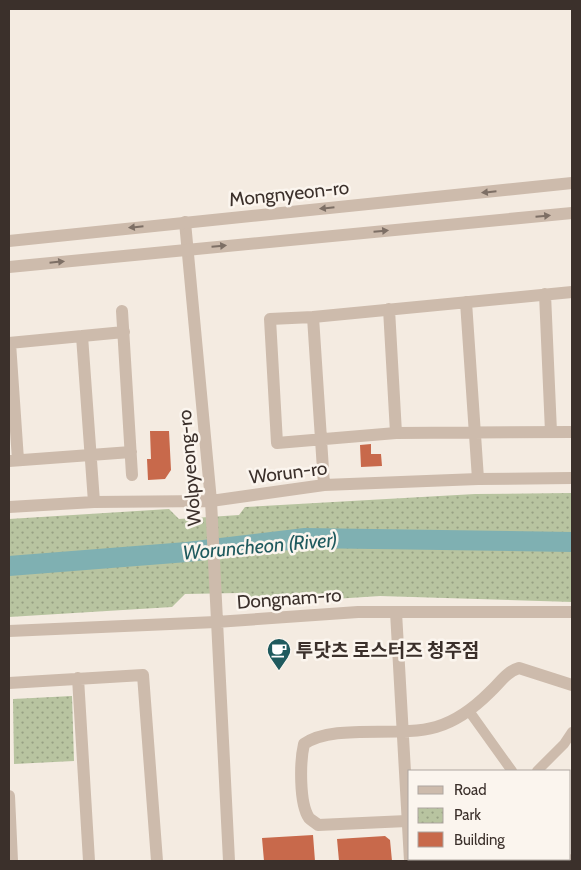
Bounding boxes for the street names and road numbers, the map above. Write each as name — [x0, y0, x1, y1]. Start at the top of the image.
street label: Mongnyeon-ro — [228, 176, 350, 211]
street label: Wolpyeong-ro — [173, 409, 206, 527]
street label: Worun-ro — [248, 456, 328, 489]
street label: Dongnam-ro — [236, 583, 342, 614]

